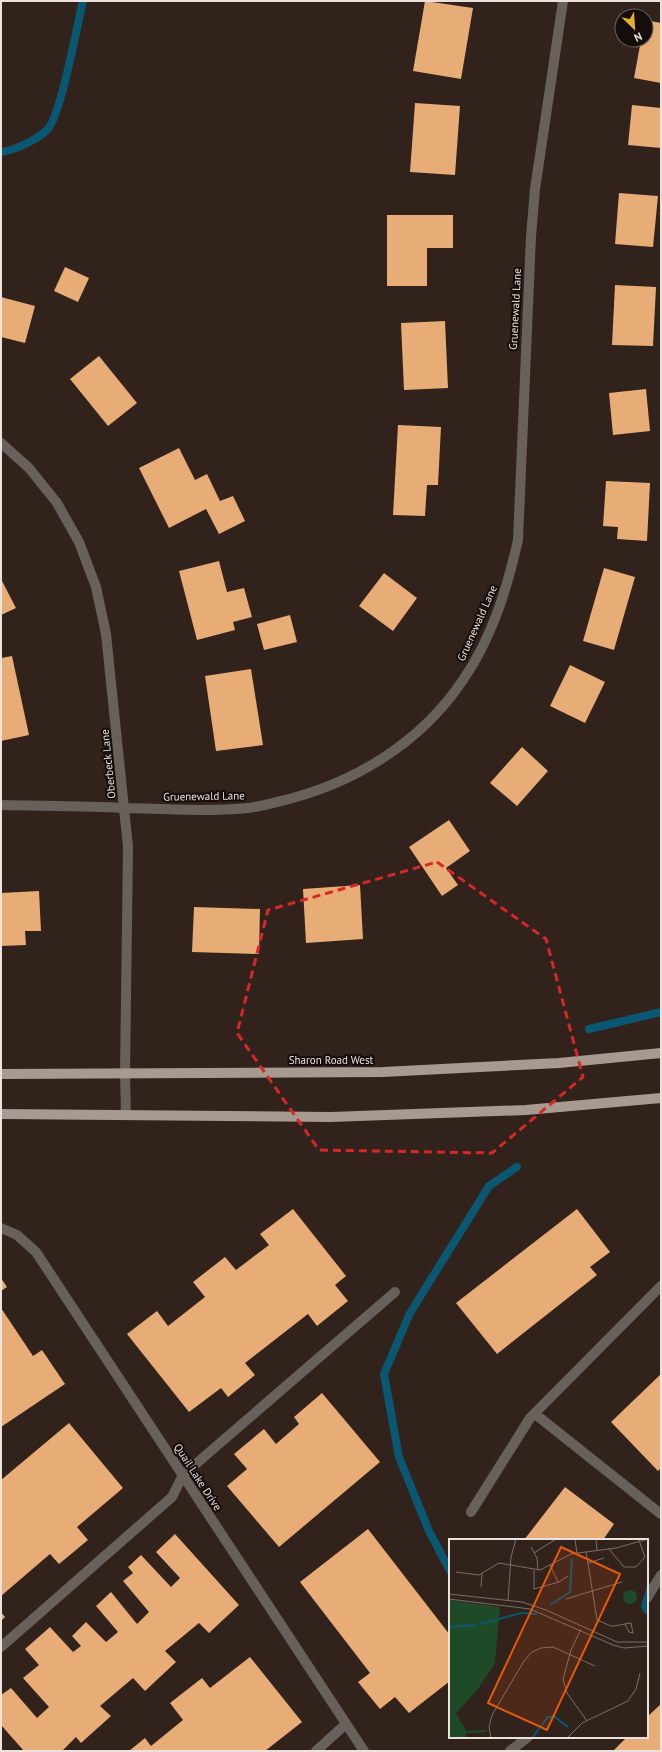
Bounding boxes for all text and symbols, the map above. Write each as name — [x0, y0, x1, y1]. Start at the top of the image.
north arrow — [614, 8, 654, 48]
text: N — [632, 29, 644, 45]
street label: Gruenewald Lane — [506, 267, 524, 350]
street label: Gruenewald Lane — [454, 583, 500, 663]
street label: Oberbeck Lane — [97, 728, 119, 799]
street label: Gruenewald Lane — [163, 788, 245, 804]
street label: Sharon Road West — [289, 1053, 374, 1067]
street label: Quail Lake Drive — [171, 1441, 225, 1514]
inset map — [449, 1539, 648, 1738]

